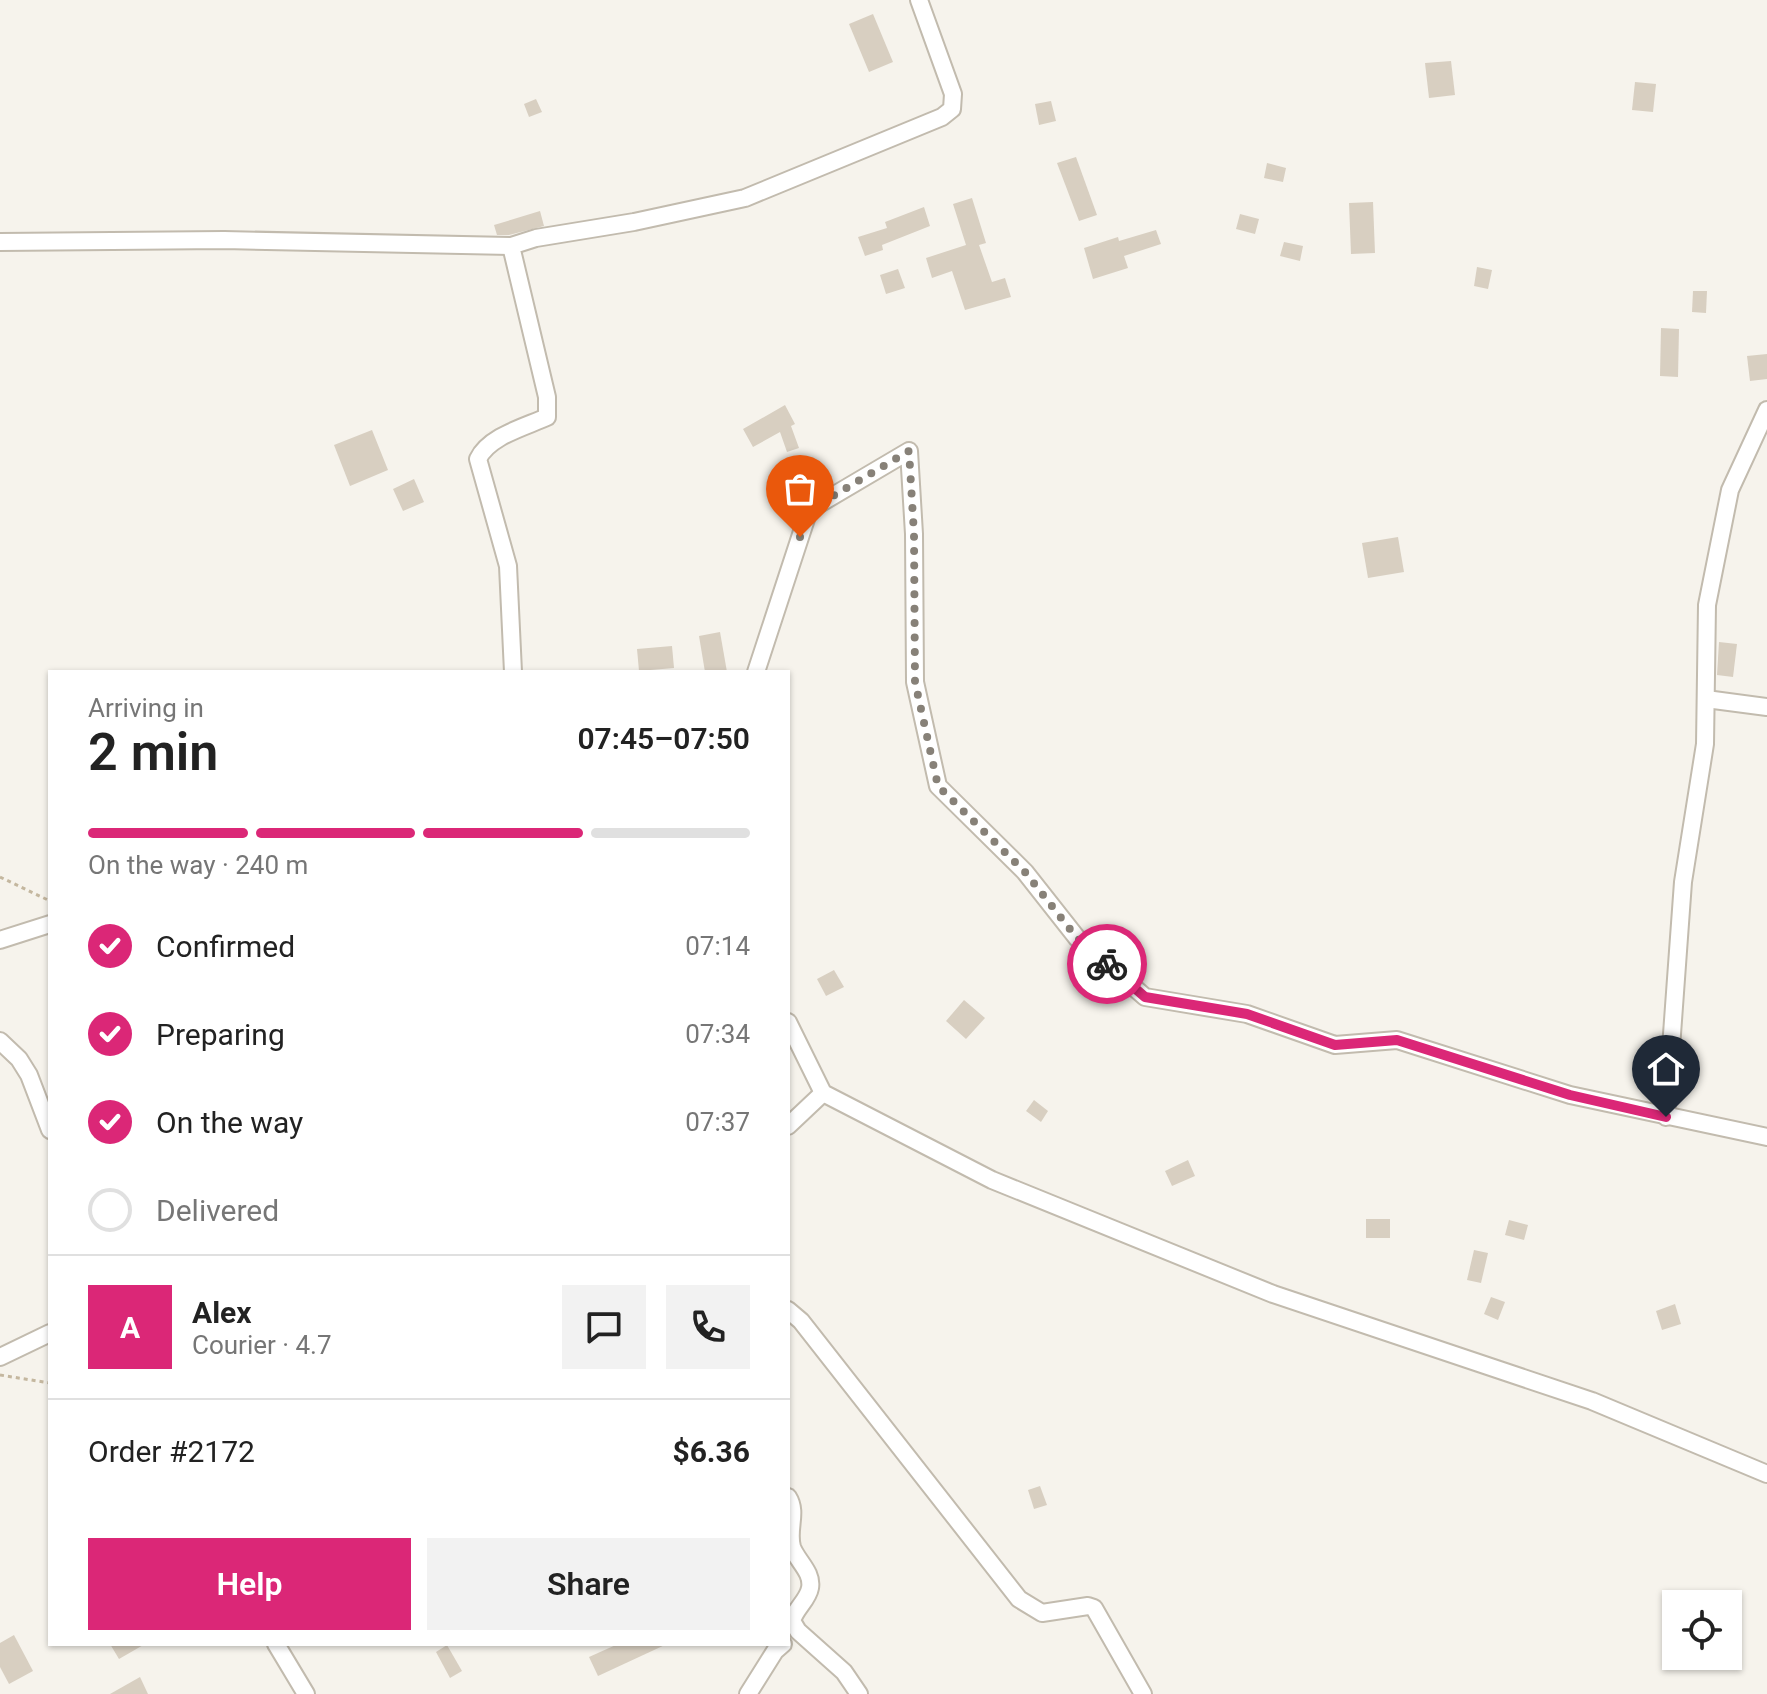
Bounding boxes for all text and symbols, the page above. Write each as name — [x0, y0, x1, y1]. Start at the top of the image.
pin — [766, 455, 834, 537]
icon: bag — [778, 467, 822, 511]
text: Arriving in — [88, 693, 204, 723]
text: 07:45–07:50 — [577, 721, 750, 756]
text: 2 min — [88, 722, 218, 783]
text: On the way · 240 m — [88, 850, 308, 880]
icon: check — [88, 924, 132, 968]
courier — [1067, 924, 1147, 1004]
text: Confirmed — [156, 929, 295, 964]
text: 07:14 — [685, 931, 750, 961]
icon: bike — [1085, 942, 1129, 986]
icon: check — [88, 1012, 132, 1056]
text: Preparing — [156, 1017, 285, 1052]
text: 07:34 — [685, 1019, 750, 1049]
pin — [1632, 1035, 1700, 1117]
icon: home — [1644, 1047, 1688, 1091]
icon: check — [88, 1100, 132, 1144]
text: On the way — [156, 1105, 303, 1140]
text: 07:37 — [685, 1107, 750, 1137]
text: Delivered — [156, 1193, 279, 1228]
button: chat — [562, 1285, 646, 1369]
button: phone — [666, 1285, 750, 1369]
text: Alex — [192, 1295, 252, 1330]
text: A — [120, 1310, 140, 1345]
text: Courier · 4.7 — [192, 1330, 332, 1360]
text: Order #2172 — [88, 1434, 255, 1469]
text: $6.36 — [672, 1434, 750, 1469]
button: Help — [88, 1538, 411, 1630]
button: Share — [427, 1538, 750, 1630]
map controls — [1662, 1590, 1742, 1670]
button: locate — [1662, 1590, 1742, 1670]

